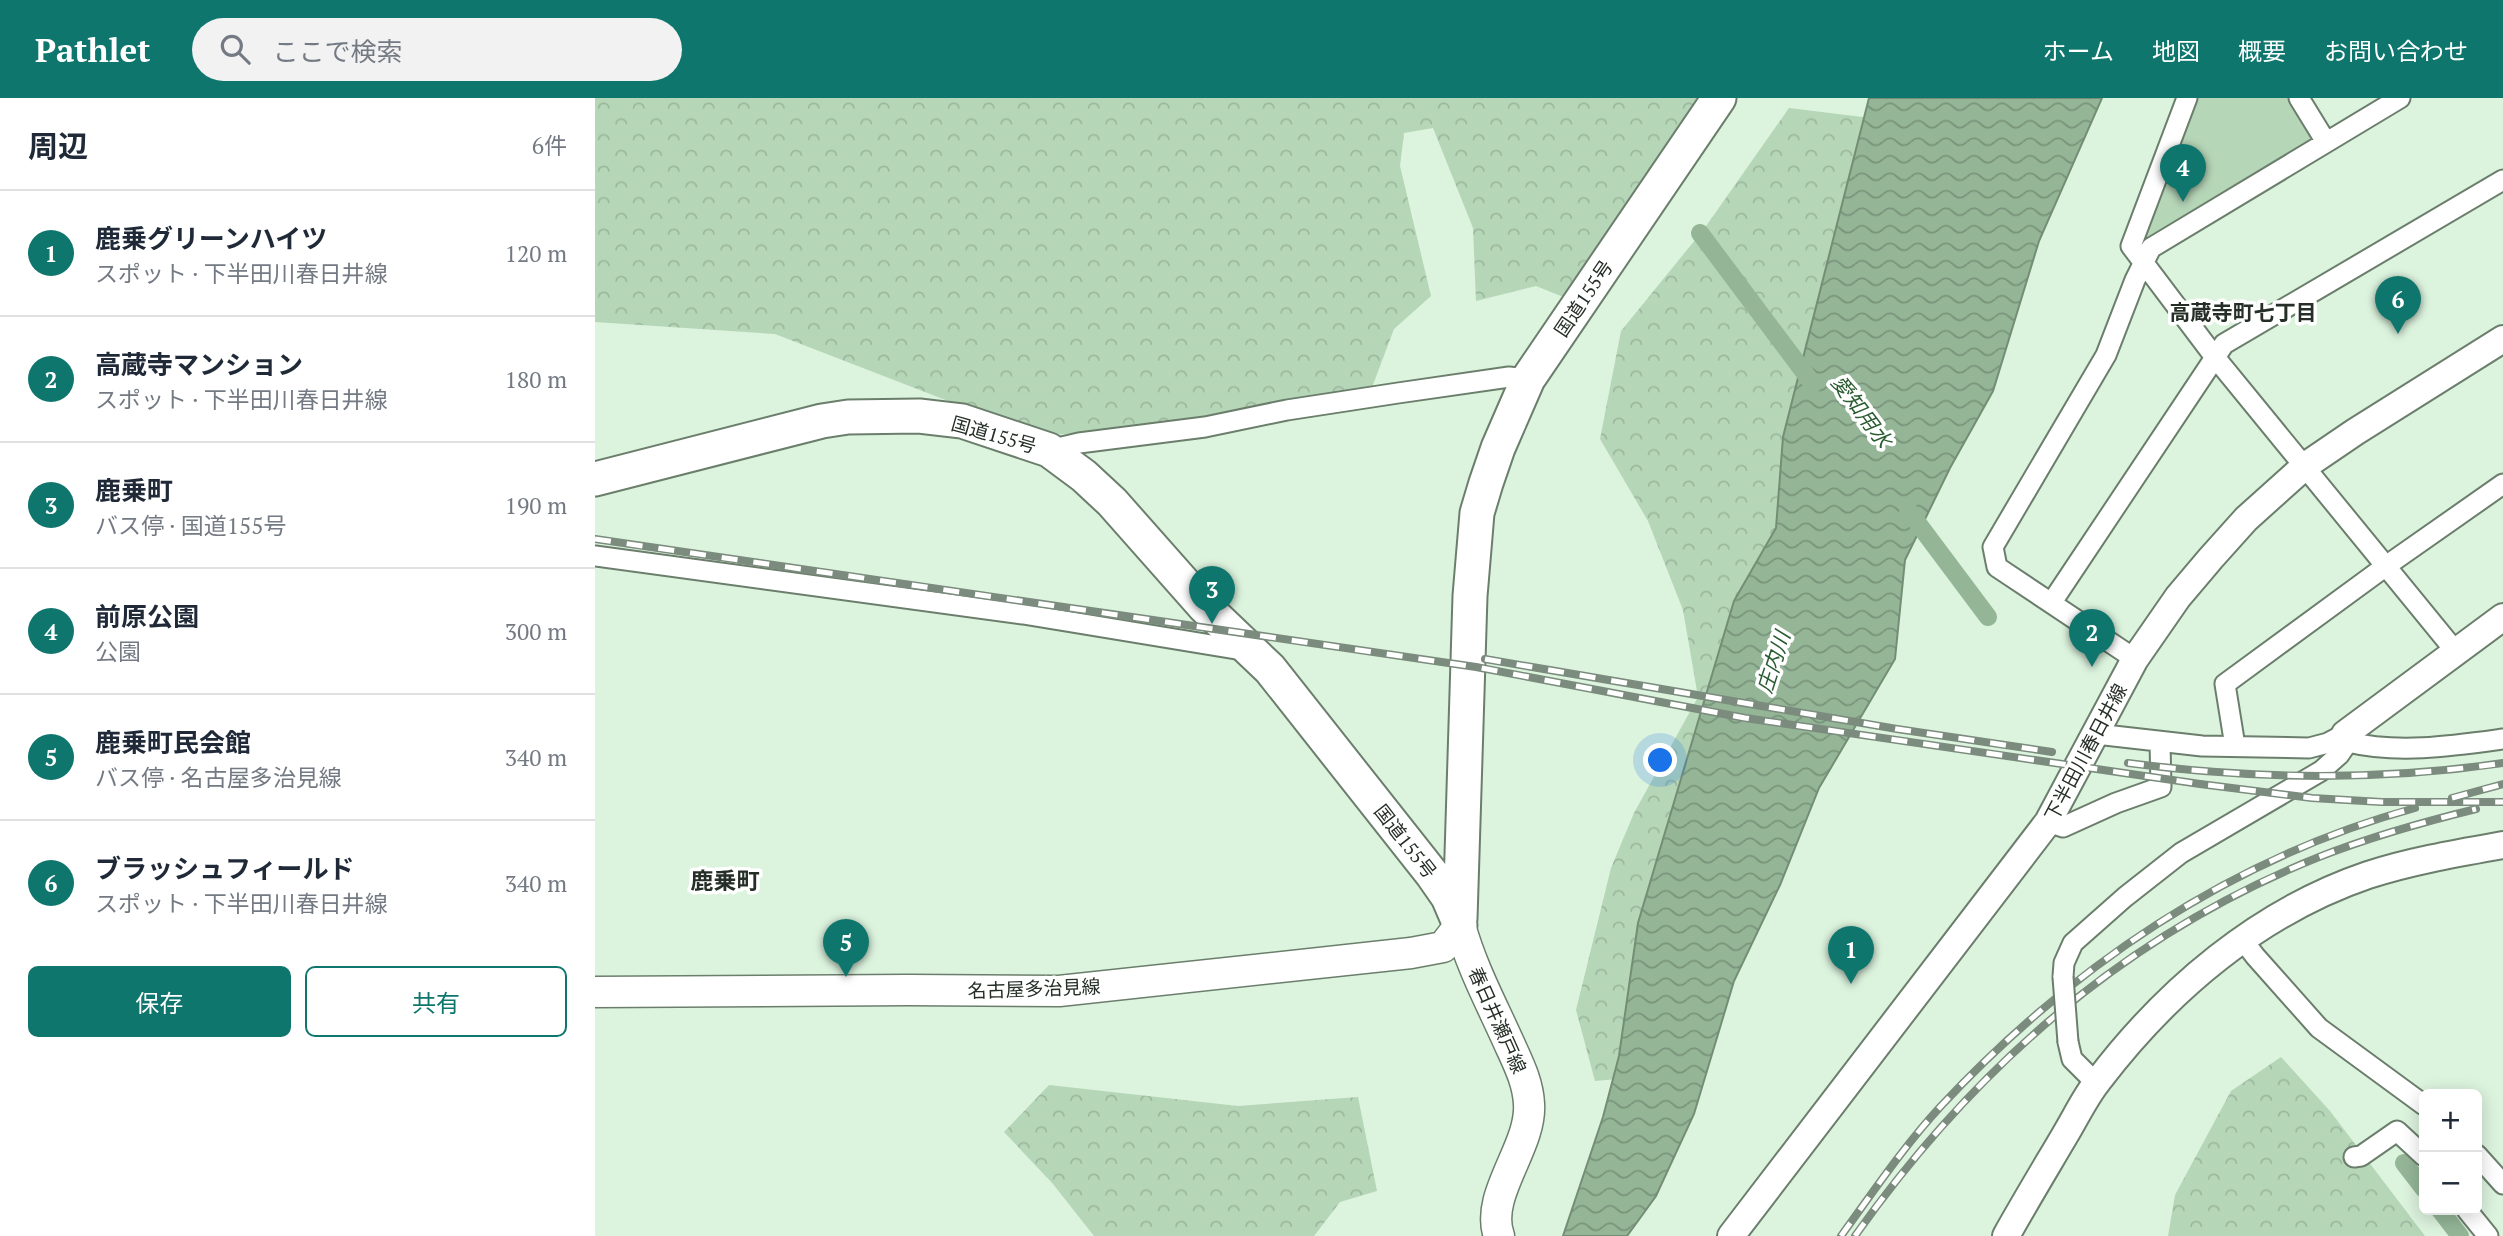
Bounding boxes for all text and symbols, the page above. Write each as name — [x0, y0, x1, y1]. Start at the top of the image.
search box — [192, 18, 682, 81]
text: Pathlet — [35, 28, 150, 71]
icon: search — [216, 30, 254, 68]
text: ここで検索 — [272, 34, 402, 68]
text: ホーム — [2043, 35, 2114, 67]
text: 地図 — [2152, 35, 2200, 67]
text: 概要 — [2238, 35, 2286, 67]
text: お問い合わせ — [2324, 35, 2468, 67]
text: 周辺 — [28, 126, 88, 166]
text: 6件 — [532, 130, 567, 161]
pin: 4 — [2160, 144, 2206, 202]
text: 鹿乗グリーンハイツ — [95, 221, 327, 255]
text: 1 — [45, 238, 58, 269]
text: 120 m — [505, 238, 567, 269]
street label: 国道155号 — [1548, 255, 1618, 341]
text: スポット · 下半田川春日井線 — [95, 258, 388, 289]
pin: 6 — [2375, 276, 2421, 334]
district label: 高蔵寺町七丁目 — [2170, 298, 2317, 326]
text: 高蔵寺マンション — [95, 347, 303, 381]
text: 2 — [45, 364, 58, 395]
text: 180 m — [505, 364, 567, 395]
water label: 愛知用水 — [1826, 369, 1900, 455]
text: スポット · 下半田川春日井線 — [95, 384, 388, 415]
street label: 国道155号 — [949, 410, 1039, 458]
text: 鹿乗町 — [95, 473, 173, 507]
text: 3 — [45, 490, 58, 521]
text: 190 m — [505, 490, 567, 521]
text: バス停 · 国道155号 — [95, 510, 286, 541]
pin: 3 — [1189, 566, 1235, 624]
text: 前原公園 — [95, 599, 199, 633]
pin: 2 — [2069, 609, 2115, 667]
text: 4 — [45, 616, 58, 647]
text: 300 m — [505, 616, 567, 647]
water label: 庄内川 — [1750, 626, 1797, 696]
text: 公園 — [95, 636, 141, 667]
street label: 下半田川春日井線 — [2038, 679, 2132, 825]
text: 鹿乗町民会館 — [95, 725, 251, 759]
text: 5 — [45, 742, 58, 773]
text: 340 m — [505, 742, 567, 773]
your location — [1643, 743, 1677, 777]
text: バス停 · 名古屋多治見線 — [95, 762, 342, 793]
street label: 国道155号 — [1369, 799, 1443, 883]
text: ブラッシュフィールド — [95, 851, 354, 885]
district label: 鹿乗町 — [691, 865, 760, 896]
text: 6 — [45, 868, 58, 899]
text: 340 m — [505, 868, 567, 899]
text: スポット · 下半田川春日井線 — [95, 888, 388, 919]
pin: 5 — [823, 919, 869, 977]
pin: 1 — [1828, 926, 1874, 984]
street label: 春日井瀬戸線 — [1463, 963, 1533, 1077]
button: 保存 — [28, 966, 291, 1037]
button: 共有 — [305, 966, 567, 1037]
street label: 名古屋多治見線 — [967, 973, 1101, 1003]
map controls — [2419, 1089, 2482, 1215]
button: + — [2419, 1089, 2482, 1152]
button: − — [2419, 1152, 2482, 1215]

